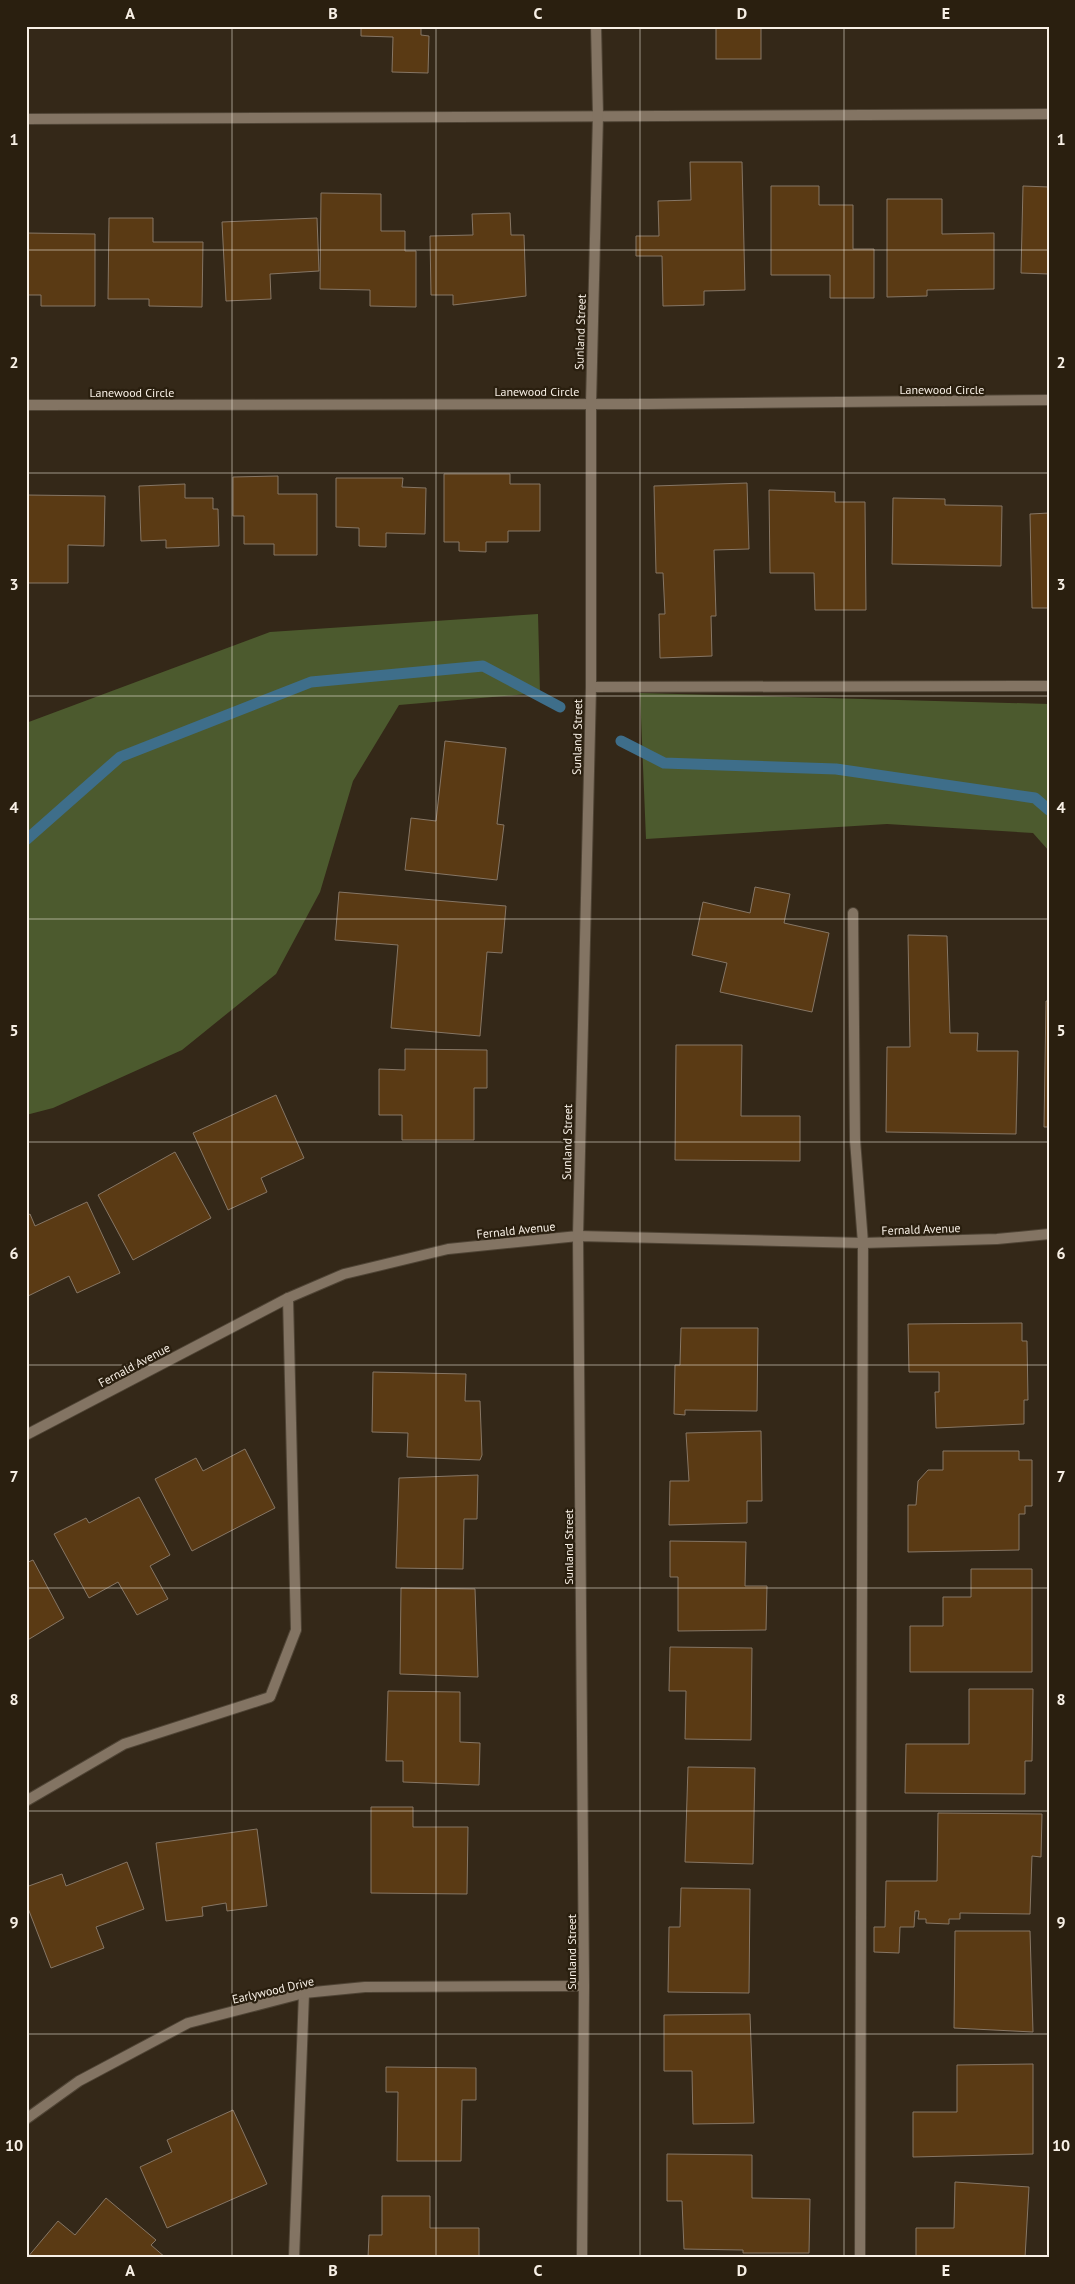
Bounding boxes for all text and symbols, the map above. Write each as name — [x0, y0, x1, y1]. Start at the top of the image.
text: A — [125, 3, 135, 23]
text: B — [328, 3, 338, 23]
text: C — [534, 3, 543, 23]
text: D — [737, 3, 747, 23]
text: E — [942, 3, 950, 23]
text: 1 — [9, 129, 19, 149]
text: 1 — [1056, 129, 1066, 149]
street label: Sunland Street — [571, 294, 589, 370]
text: 2 — [9, 352, 19, 372]
text: 2 — [1056, 352, 1066, 372]
street label: Lanewood Circle — [900, 382, 984, 397]
street label: Lanewood Circle — [495, 384, 579, 399]
street label: Lanewood Circle — [90, 385, 174, 400]
text: 3 — [9, 574, 19, 594]
text: 3 — [1056, 574, 1066, 594]
street label: Sunland Street — [569, 699, 585, 775]
text: 4 — [9, 797, 19, 817]
text: 4 — [1056, 797, 1066, 817]
text: 5 — [9, 1020, 19, 1040]
text: 5 — [1056, 1020, 1066, 1040]
street label: Sunland Street — [559, 1104, 575, 1180]
street label: Fernald Avenue — [476, 1218, 556, 1242]
street label: Fernald Avenue — [881, 1220, 961, 1238]
text: 6 — [9, 1243, 19, 1263]
text: 6 — [1056, 1243, 1066, 1263]
street label: Fernald Avenue — [96, 1340, 172, 1390]
text: 7 — [9, 1466, 19, 1486]
text: 7 — [1056, 1466, 1066, 1486]
street label: Sunland Street — [561, 1509, 576, 1585]
text: 8 — [9, 1689, 19, 1709]
text: 8 — [1056, 1689, 1066, 1709]
text: 9 — [9, 1912, 19, 1932]
text: 9 — [1056, 1912, 1066, 1932]
street label: Sunland Street — [564, 1914, 579, 1990]
street label: Earlywood Drive — [231, 1973, 315, 2007]
text: 10 — [5, 2135, 23, 2155]
text: 10 — [1052, 2135, 1070, 2155]
text: A — [125, 2260, 135, 2280]
text: B — [328, 2260, 338, 2280]
text: C — [534, 2260, 543, 2280]
text: D — [737, 2260, 747, 2280]
text: E — [942, 2260, 950, 2280]

